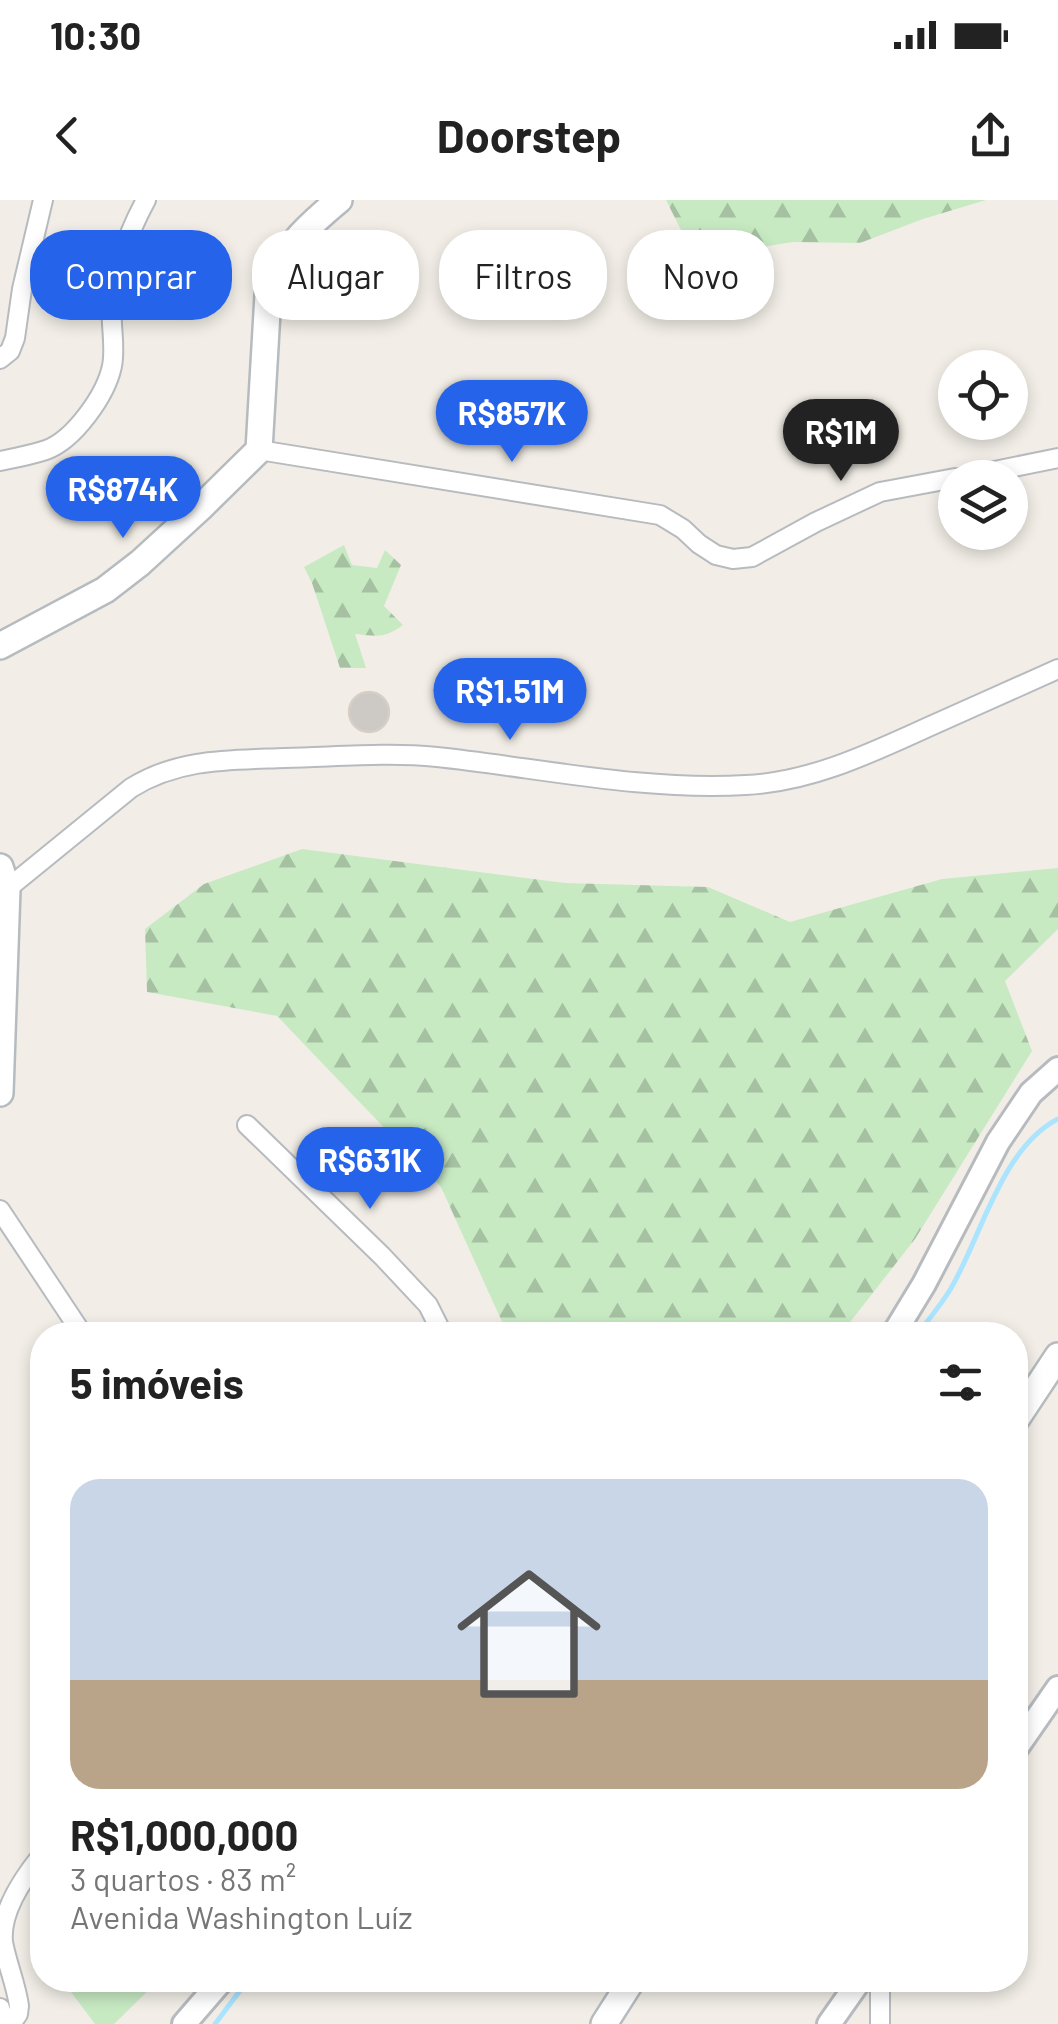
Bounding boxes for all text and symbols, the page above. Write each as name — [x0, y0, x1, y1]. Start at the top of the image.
text: 10:30 — [50, 12, 141, 58]
icon: back — [40, 108, 95, 163]
text: Doorstep — [437, 108, 621, 162]
icon: share — [963, 108, 1018, 163]
chip: Comprar — [30, 230, 232, 320]
chip: Alugar — [252, 230, 419, 320]
chip: Filtros — [439, 230, 607, 320]
chip: Novo — [627, 230, 774, 320]
map controls — [938, 350, 1028, 550]
button: locate — [938, 350, 1028, 440]
pin: R$857K — [431, 380, 593, 465]
text: R$857K — [458, 393, 566, 431]
pin: R$1M — [782, 399, 900, 484]
text: R$1M — [805, 412, 877, 450]
pin: R$874K — [42, 456, 204, 541]
button: layers — [938, 460, 1028, 550]
text: R$874K — [68, 469, 178, 507]
pin: R$1.51M — [418, 658, 602, 743]
text: R$1.51M — [455, 671, 565, 709]
pin: R$631K — [289, 1127, 451, 1212]
text: R$631K — [318, 1140, 422, 1178]
icon: filters — [933, 1355, 988, 1410]
text: 5 imóveis — [70, 1357, 244, 1407]
icon: home — [439, 1544, 619, 1724]
text: R$1,000,000 — [70, 1809, 298, 1859]
text: 3 quartos · 83 m² — [70, 1859, 296, 1897]
text: Avenida Washington Luíz — [70, 1897, 413, 1935]

